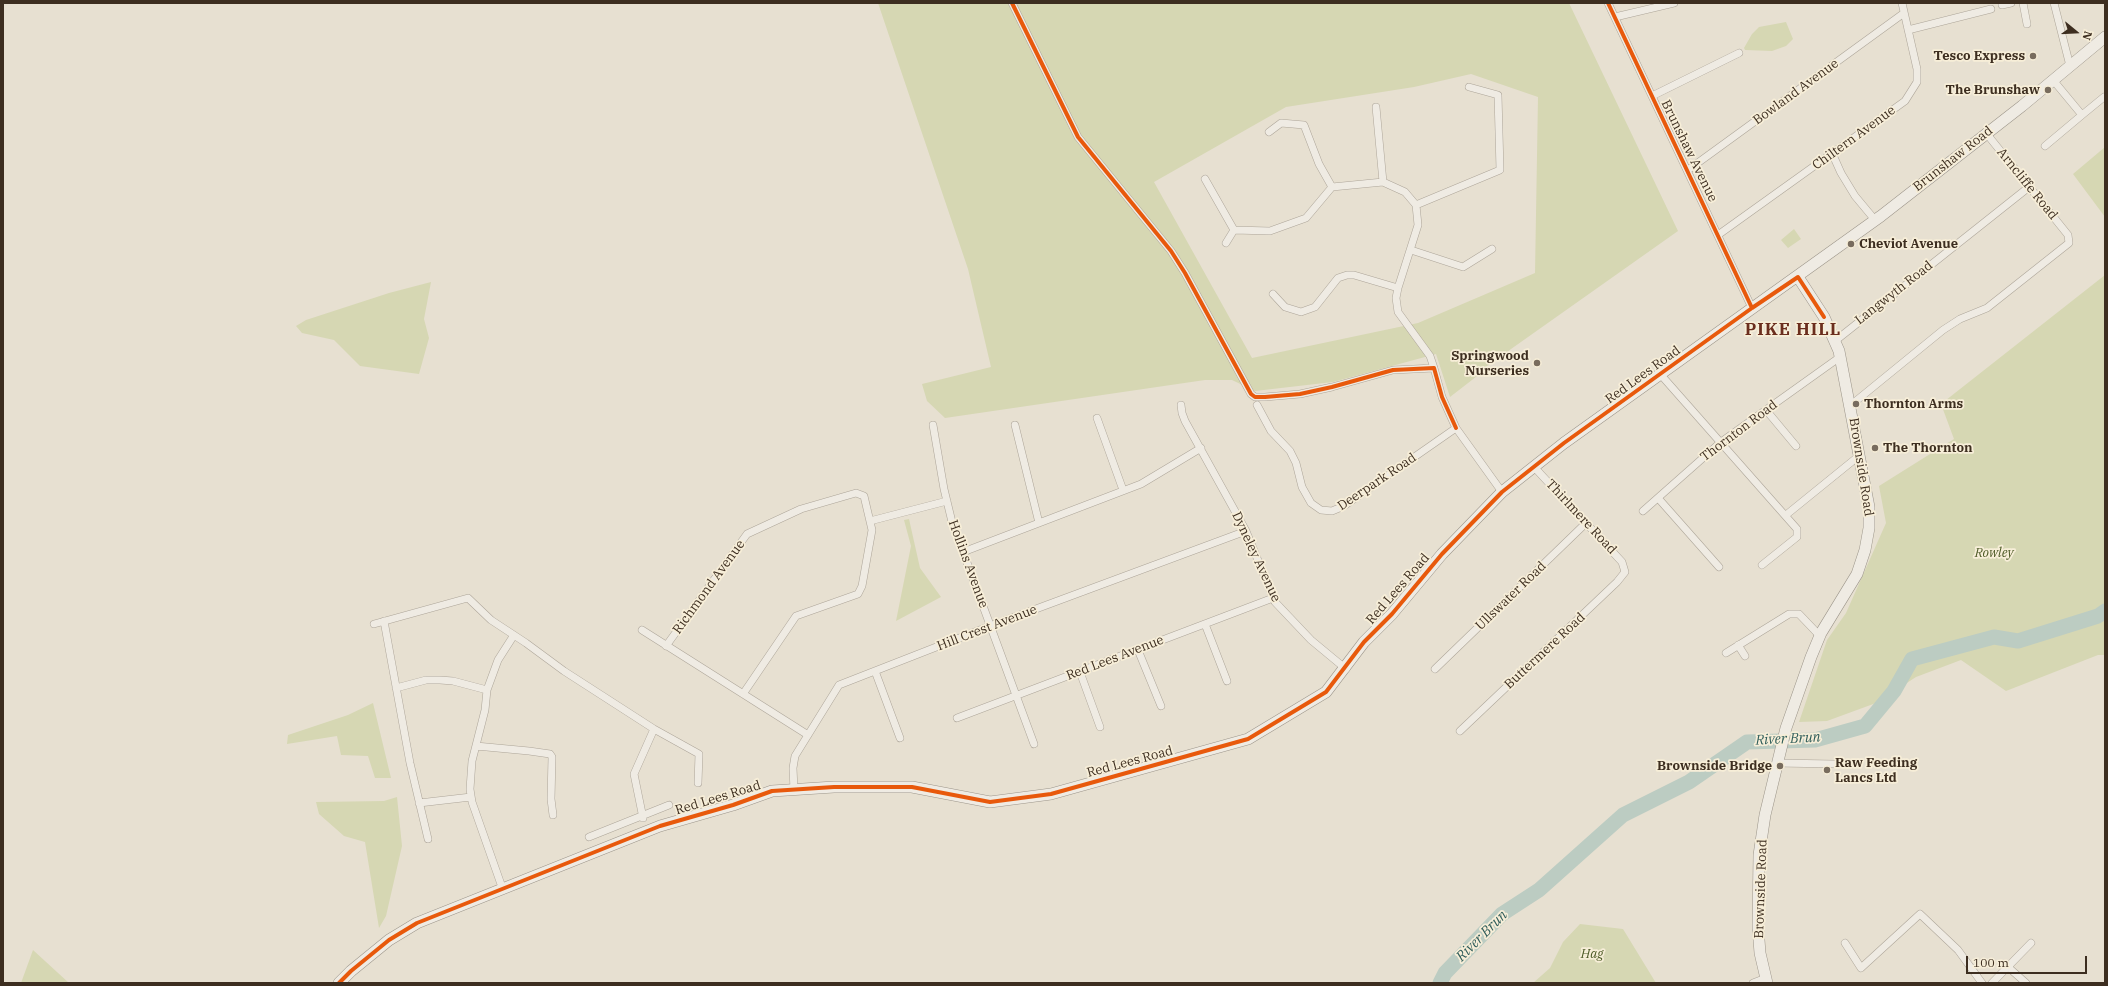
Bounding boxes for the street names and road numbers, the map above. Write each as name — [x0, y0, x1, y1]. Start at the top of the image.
street label: Bowland Avenue — [1750, 56, 1842, 128]
street label: Brunshaw Avenue — [1658, 98, 1720, 204]
street label: Chiltern Avenue — [1809, 103, 1899, 173]
street label: Brunshaw Road — [1910, 123, 1996, 195]
street label: Arncliffe Road — [1993, 145, 2061, 223]
street label: Langwyth Road — [1852, 258, 1936, 328]
street label: Red Lees Road — [1603, 343, 1683, 407]
street label: Thornton Road — [1697, 397, 1781, 465]
street label: Brownside Road — [1846, 417, 1876, 517]
street label: Deerpark Road — [1335, 450, 1419, 514]
street label: Thirlmere Road — [1542, 476, 1620, 558]
street label: Dyneley Avenue — [1228, 509, 1284, 605]
street label: Hollins Avenue — [945, 518, 991, 610]
street label: Richmond Avenue — [670, 537, 748, 637]
street label: Red Lees Road — [1363, 550, 1433, 628]
street label: Ullswater Road — [1473, 558, 1549, 634]
street label: Hill Crest Avenue — [935, 602, 1039, 654]
street label: Buttermere Road — [1501, 610, 1589, 692]
street label: Red Lees Avenue — [1064, 632, 1166, 684]
street label: Red Lees Road — [1085, 743, 1175, 781]
street label: Red Lees Road — [673, 778, 763, 818]
street label: Brownside Road — [1751, 839, 1771, 939]

